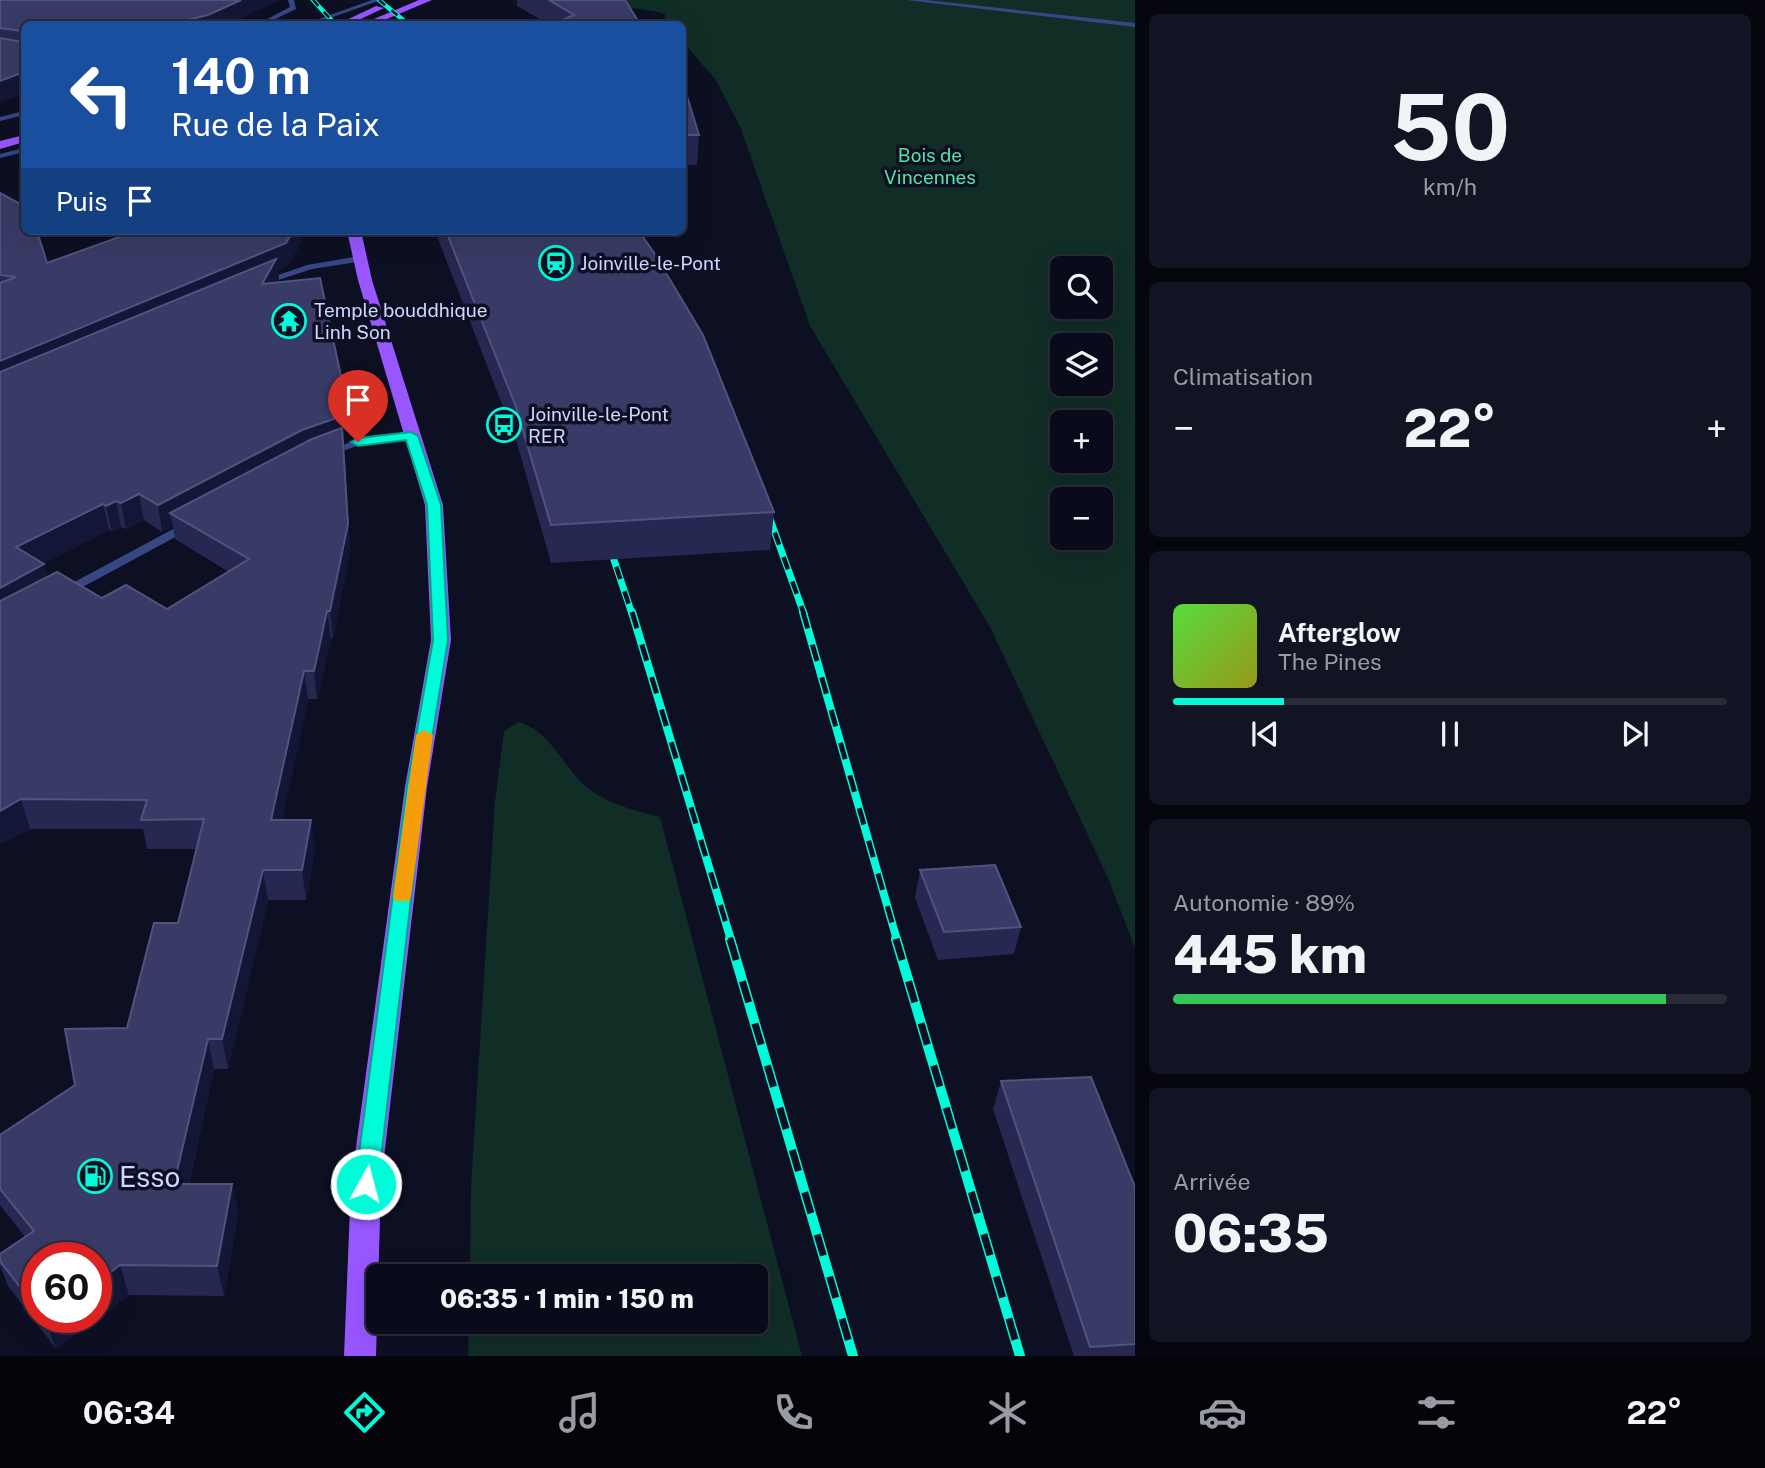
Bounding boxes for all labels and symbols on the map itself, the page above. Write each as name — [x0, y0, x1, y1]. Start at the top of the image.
park label: Bois de Vincennes — [884, 144, 976, 188]
station icon: Joinville-le-Pont — [537, 244, 575, 282]
place label: Joinville-le-Pont — [580, 252, 721, 274]
place label: Temple bouddhique Linh Son — [314, 299, 488, 343]
temple icon: Temple bouddhique Linh Son — [270, 302, 308, 340]
pin — [328, 370, 388, 442]
place label: Joinville-le-Pont RER — [528, 403, 669, 447]
bus stop icon: Joinville-le-Pont RER — [485, 406, 523, 444]
position arrow — [329, 1147, 403, 1221]
fuel station icon: Esso — [76, 1157, 114, 1195]
place label: Esso — [119, 1160, 180, 1193]
speed limit sign: 60 — [21, 1242, 112, 1333]

